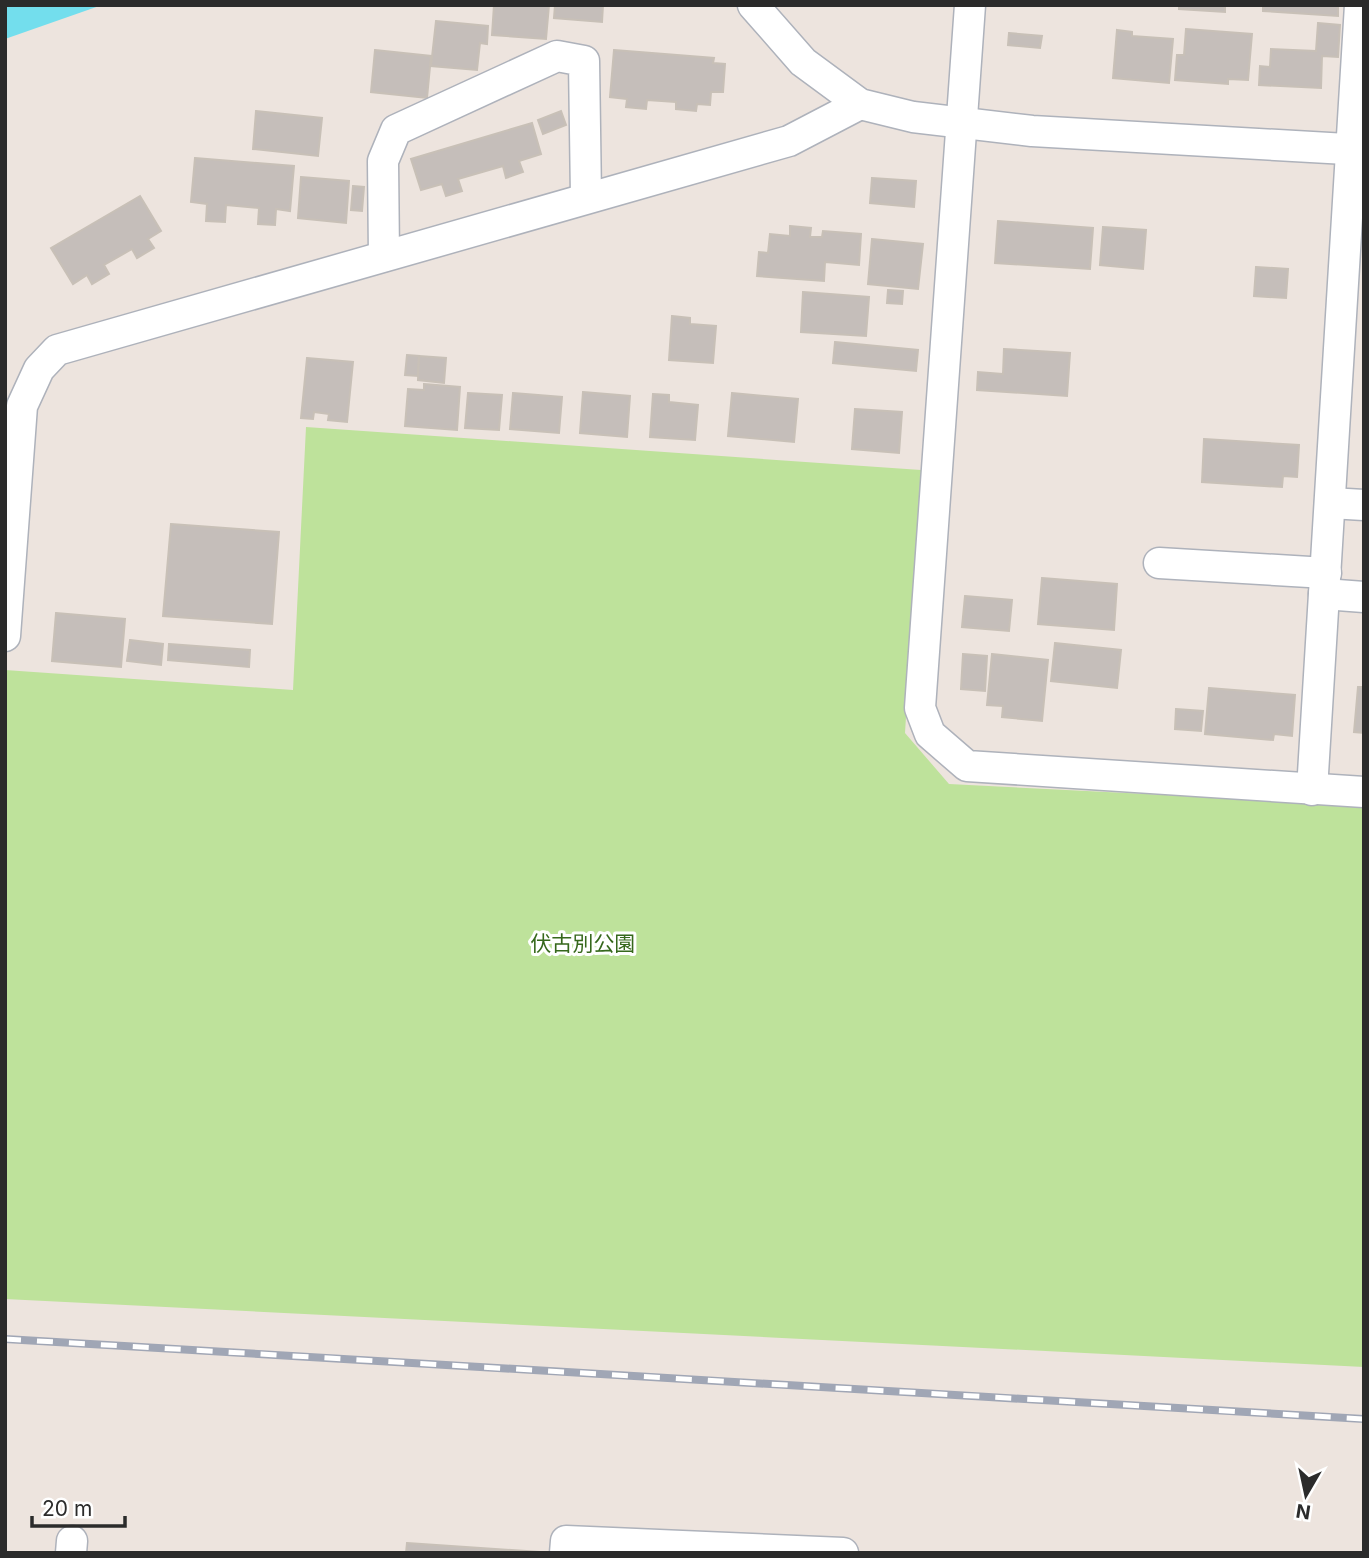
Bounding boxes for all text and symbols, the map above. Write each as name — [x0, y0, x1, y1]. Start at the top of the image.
park label: 伏古別公園 — [531, 931, 636, 956]
north arrow — [1271, 1460, 1341, 1530]
scale bar — [32, 1484, 124, 1528]
text: 20 m — [42, 1496, 92, 1521]
text: N — [1294, 1499, 1312, 1524]

